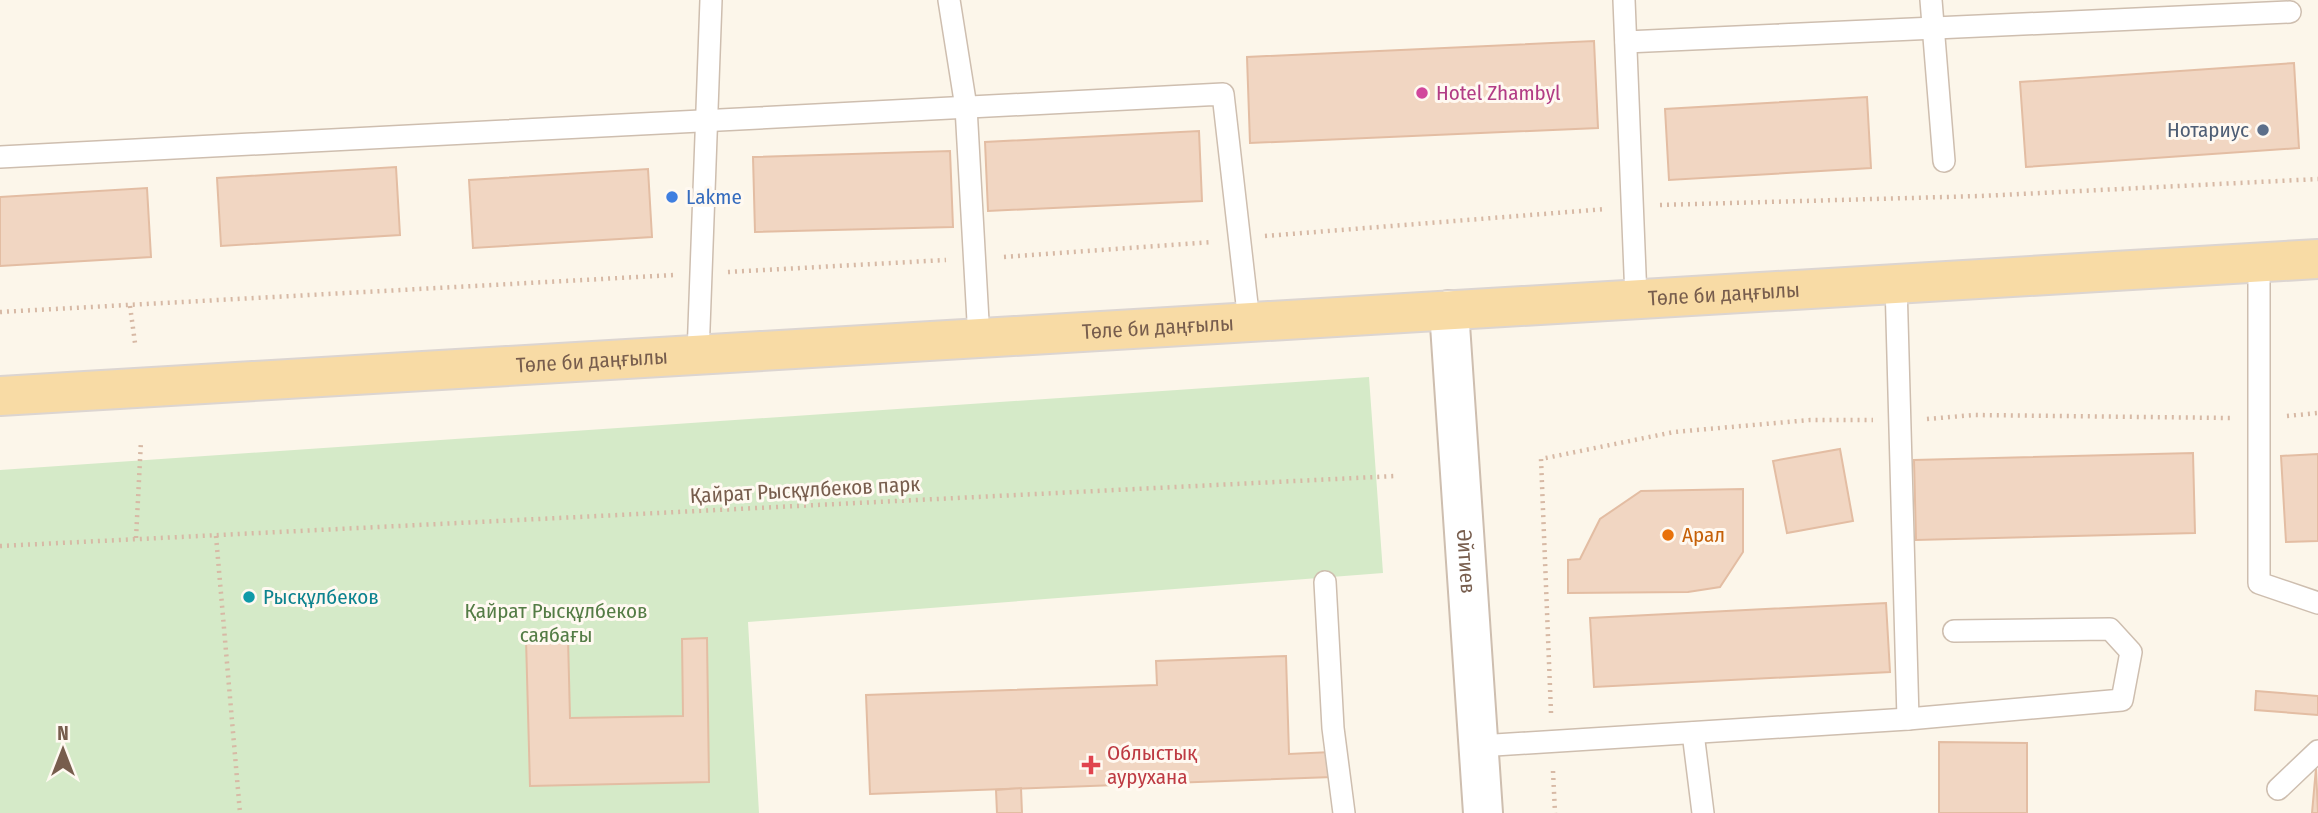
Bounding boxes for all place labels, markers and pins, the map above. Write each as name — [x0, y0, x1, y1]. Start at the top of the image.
place label: Hotel Zhambyl — [1436, 80, 1561, 106]
marker: Hotel Zhambyl — [1414, 85, 1430, 101]
place label: Нотариус — [2167, 117, 2249, 143]
marker: Нотариус — [2255, 122, 2271, 138]
place label: Lakme — [686, 184, 742, 210]
marker: Lakme — [664, 189, 680, 205]
place label: Арал — [1682, 522, 1725, 548]
marker: Арал — [1660, 527, 1676, 543]
place label: Рысқұлбеков — [263, 584, 379, 610]
marker: Рысқұлбеков — [241, 589, 257, 605]
place label: Облыстық аурухана — [1107, 740, 1198, 790]
marker: Облыстық аурухана — [1081, 755, 1101, 775]

